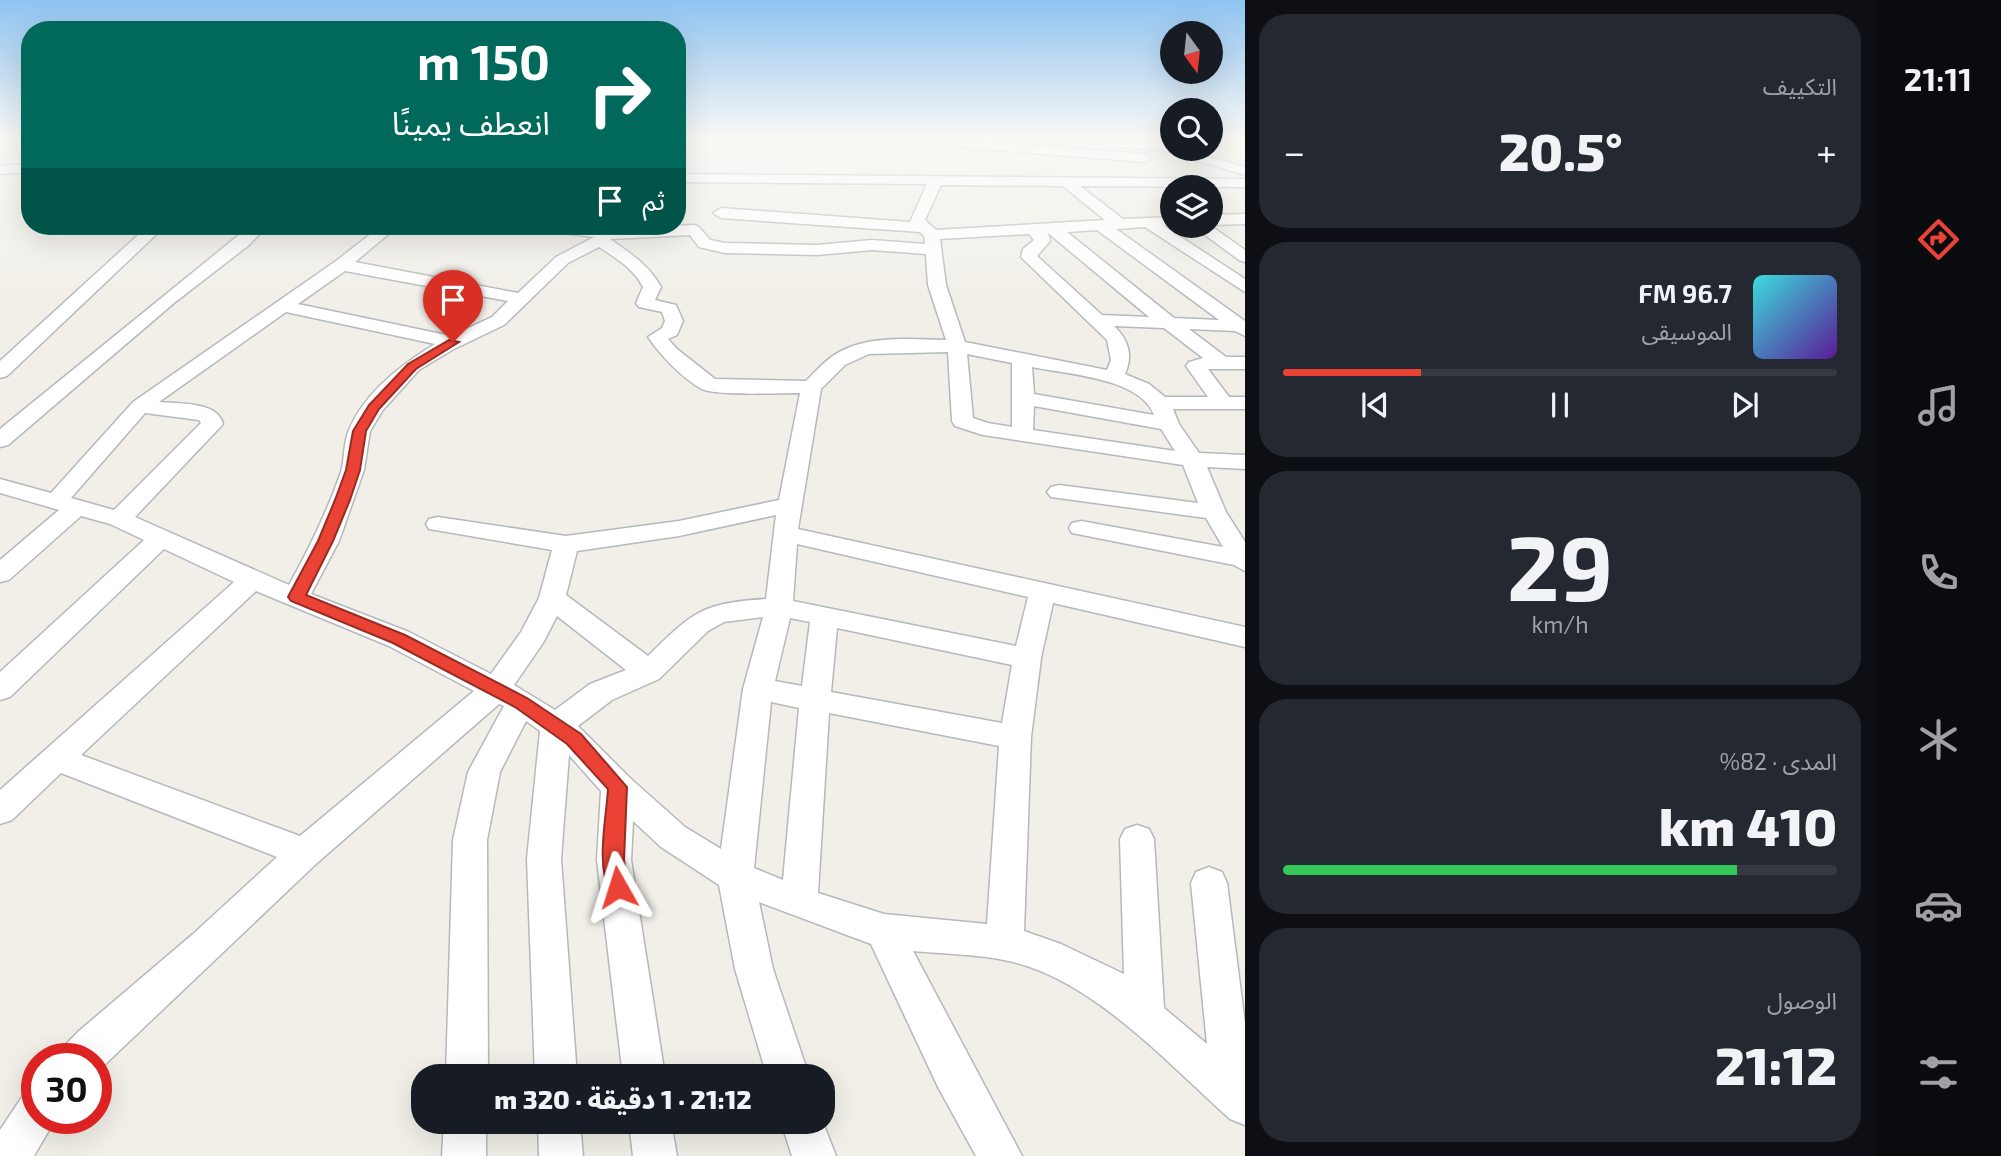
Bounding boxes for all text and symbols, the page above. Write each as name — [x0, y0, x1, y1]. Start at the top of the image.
north arrow — [1160, 21, 1223, 84]
map controls — [1160, 21, 1223, 238]
text: 150 m — [417, 31, 550, 90]
icon: right — [574, 49, 665, 140]
text: 21:11 — [1904, 59, 1972, 97]
text: التكييف — [1763, 72, 1837, 100]
button: search — [1160, 98, 1223, 161]
text: انعطف يمينًا — [392, 103, 550, 141]
text: 20.5° — [1499, 119, 1623, 181]
text: − — [1283, 128, 1305, 174]
text: + — [1816, 128, 1837, 174]
button: layers — [1160, 175, 1223, 238]
icon: arrive — [591, 182, 629, 220]
text: ثم — [643, 184, 665, 215]
icon: directions — [1914, 215, 1963, 264]
pin — [423, 270, 483, 342]
text: 96.7 FM — [1638, 277, 1732, 308]
icon: arrive — [434, 281, 472, 319]
text: الموسيقى — [1641, 317, 1732, 345]
icon: music — [1914, 381, 1963, 430]
icon: previous — [1356, 386, 1394, 424]
icon: pause — [1541, 386, 1579, 424]
icon: next — [1726, 386, 1764, 424]
text: 29 — [1507, 510, 1613, 619]
icon: phone — [1914, 548, 1963, 597]
text: km/h — [1531, 610, 1589, 638]
icon: climate — [1914, 715, 1963, 764]
text: المدى · 82% — [1719, 747, 1837, 775]
text: 410 km — [1659, 794, 1837, 856]
position arrow — [581, 850, 655, 924]
icon: car — [1914, 881, 1963, 930]
text: الوصول — [1767, 986, 1837, 1014]
text: 21:12 — [1715, 1033, 1837, 1095]
speed limit sign: 30 — [21, 1043, 112, 1134]
icon: filters — [1914, 1048, 1963, 1097]
text: 21:12 · 1 دقيقة · 320 m — [494, 1083, 752, 1114]

